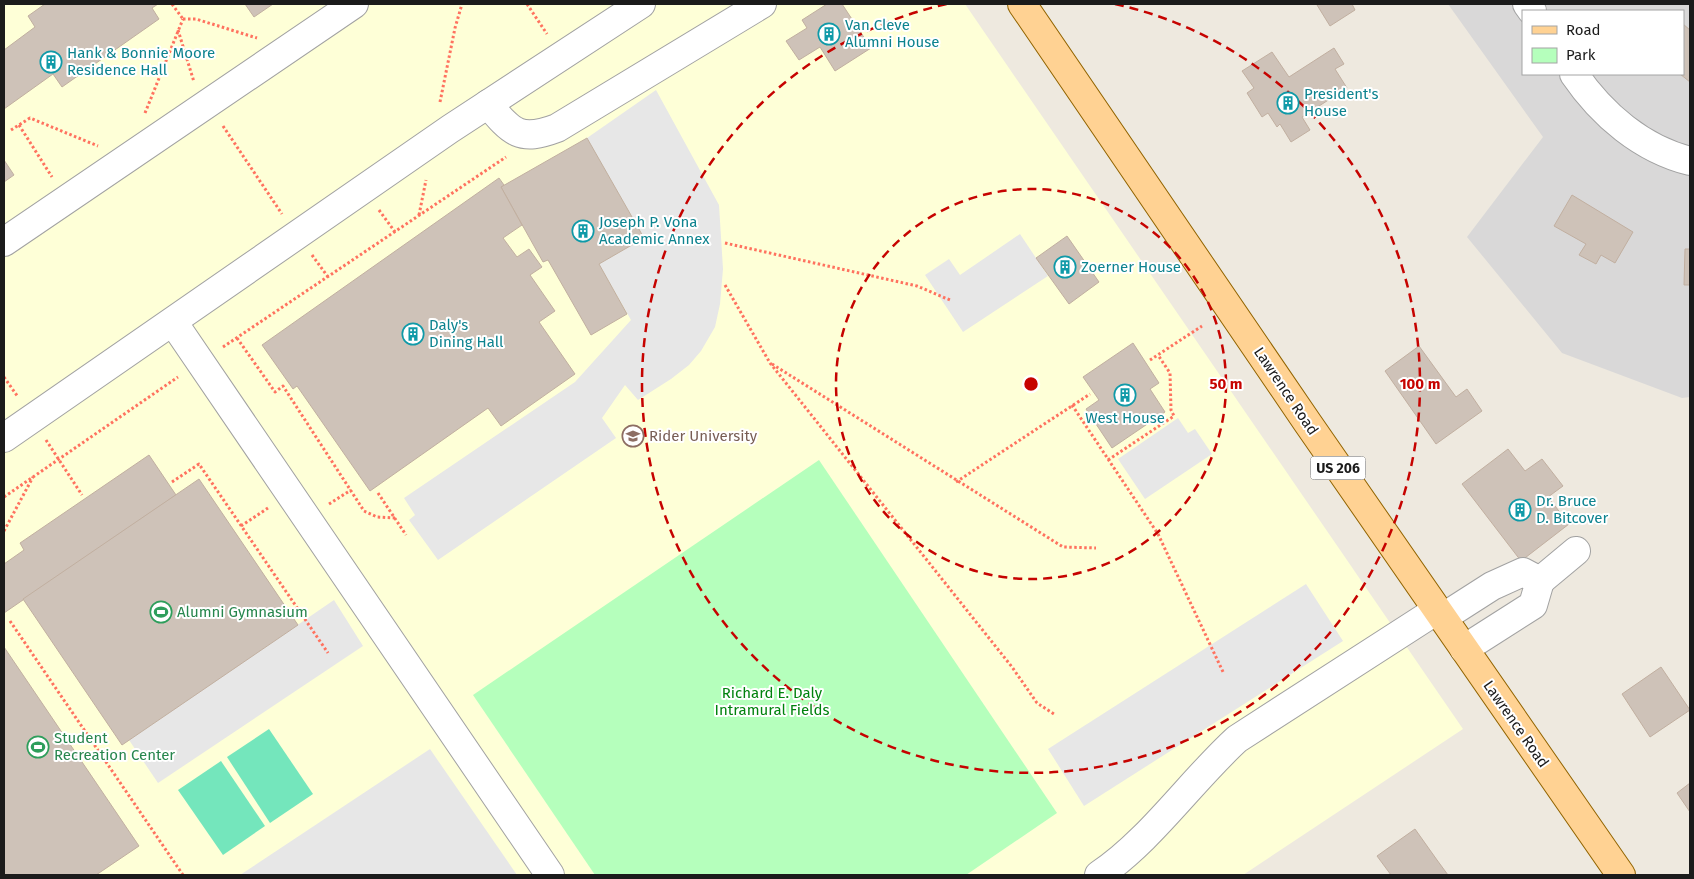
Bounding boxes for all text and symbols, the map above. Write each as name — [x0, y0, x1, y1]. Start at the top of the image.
legend — [1522, 10, 1684, 75]
place label: Van Cleve Alumni House — [845, 16, 939, 51]
text: Road — [1566, 21, 1601, 39]
building icon: Van Cleve Alumni House — [817, 22, 841, 46]
place label: Hank & Bonnie Moore Residence Hall — [67, 44, 215, 79]
text: Park — [1566, 46, 1596, 64]
building icon: Hank & Bonnie Moore Residence Hall — [39, 50, 63, 74]
place label: President's House — [1304, 85, 1378, 120]
building icon: President's House — [1276, 91, 1300, 115]
place label: Joseph P. Vona Academic Annex — [599, 213, 710, 248]
building icon: Joseph P. Vona Academic Annex — [571, 219, 595, 243]
building icon: Zoerner House — [1053, 255, 1077, 279]
place label: Zoerner House — [1081, 258, 1181, 276]
place label: Daly's Dining Hall — [429, 316, 504, 351]
building icon: Daly's Dining Hall — [401, 322, 425, 346]
street label: Lawrence Road — [1250, 344, 1322, 438]
centre of rings — [1022, 375, 1040, 393]
text: 50 m — [1209, 375, 1243, 393]
text: 100 m — [1400, 375, 1440, 393]
building icon: West House — [1113, 383, 1137, 407]
place label: West House — [1085, 409, 1165, 427]
school or university icon: Rider University — [621, 424, 645, 448]
place label: Rider University — [649, 427, 758, 445]
road number: US 206 — [1310, 456, 1366, 479]
place label: Dr. Bruce D. Bitcover — [1536, 492, 1609, 527]
building icon: Dr. Bruce D. Bitcover — [1508, 498, 1532, 522]
sports icon: Alumni Gymnasium — [149, 600, 173, 624]
place label: Alumni Gymnasium — [177, 603, 308, 621]
street label: Lawrence Road — [1479, 677, 1553, 771]
park label: Richard E. Daly Intramural Fields — [715, 684, 829, 719]
place label: Student Recreation Center — [54, 729, 175, 764]
sports icon: Student Recreation Center — [26, 735, 50, 759]

